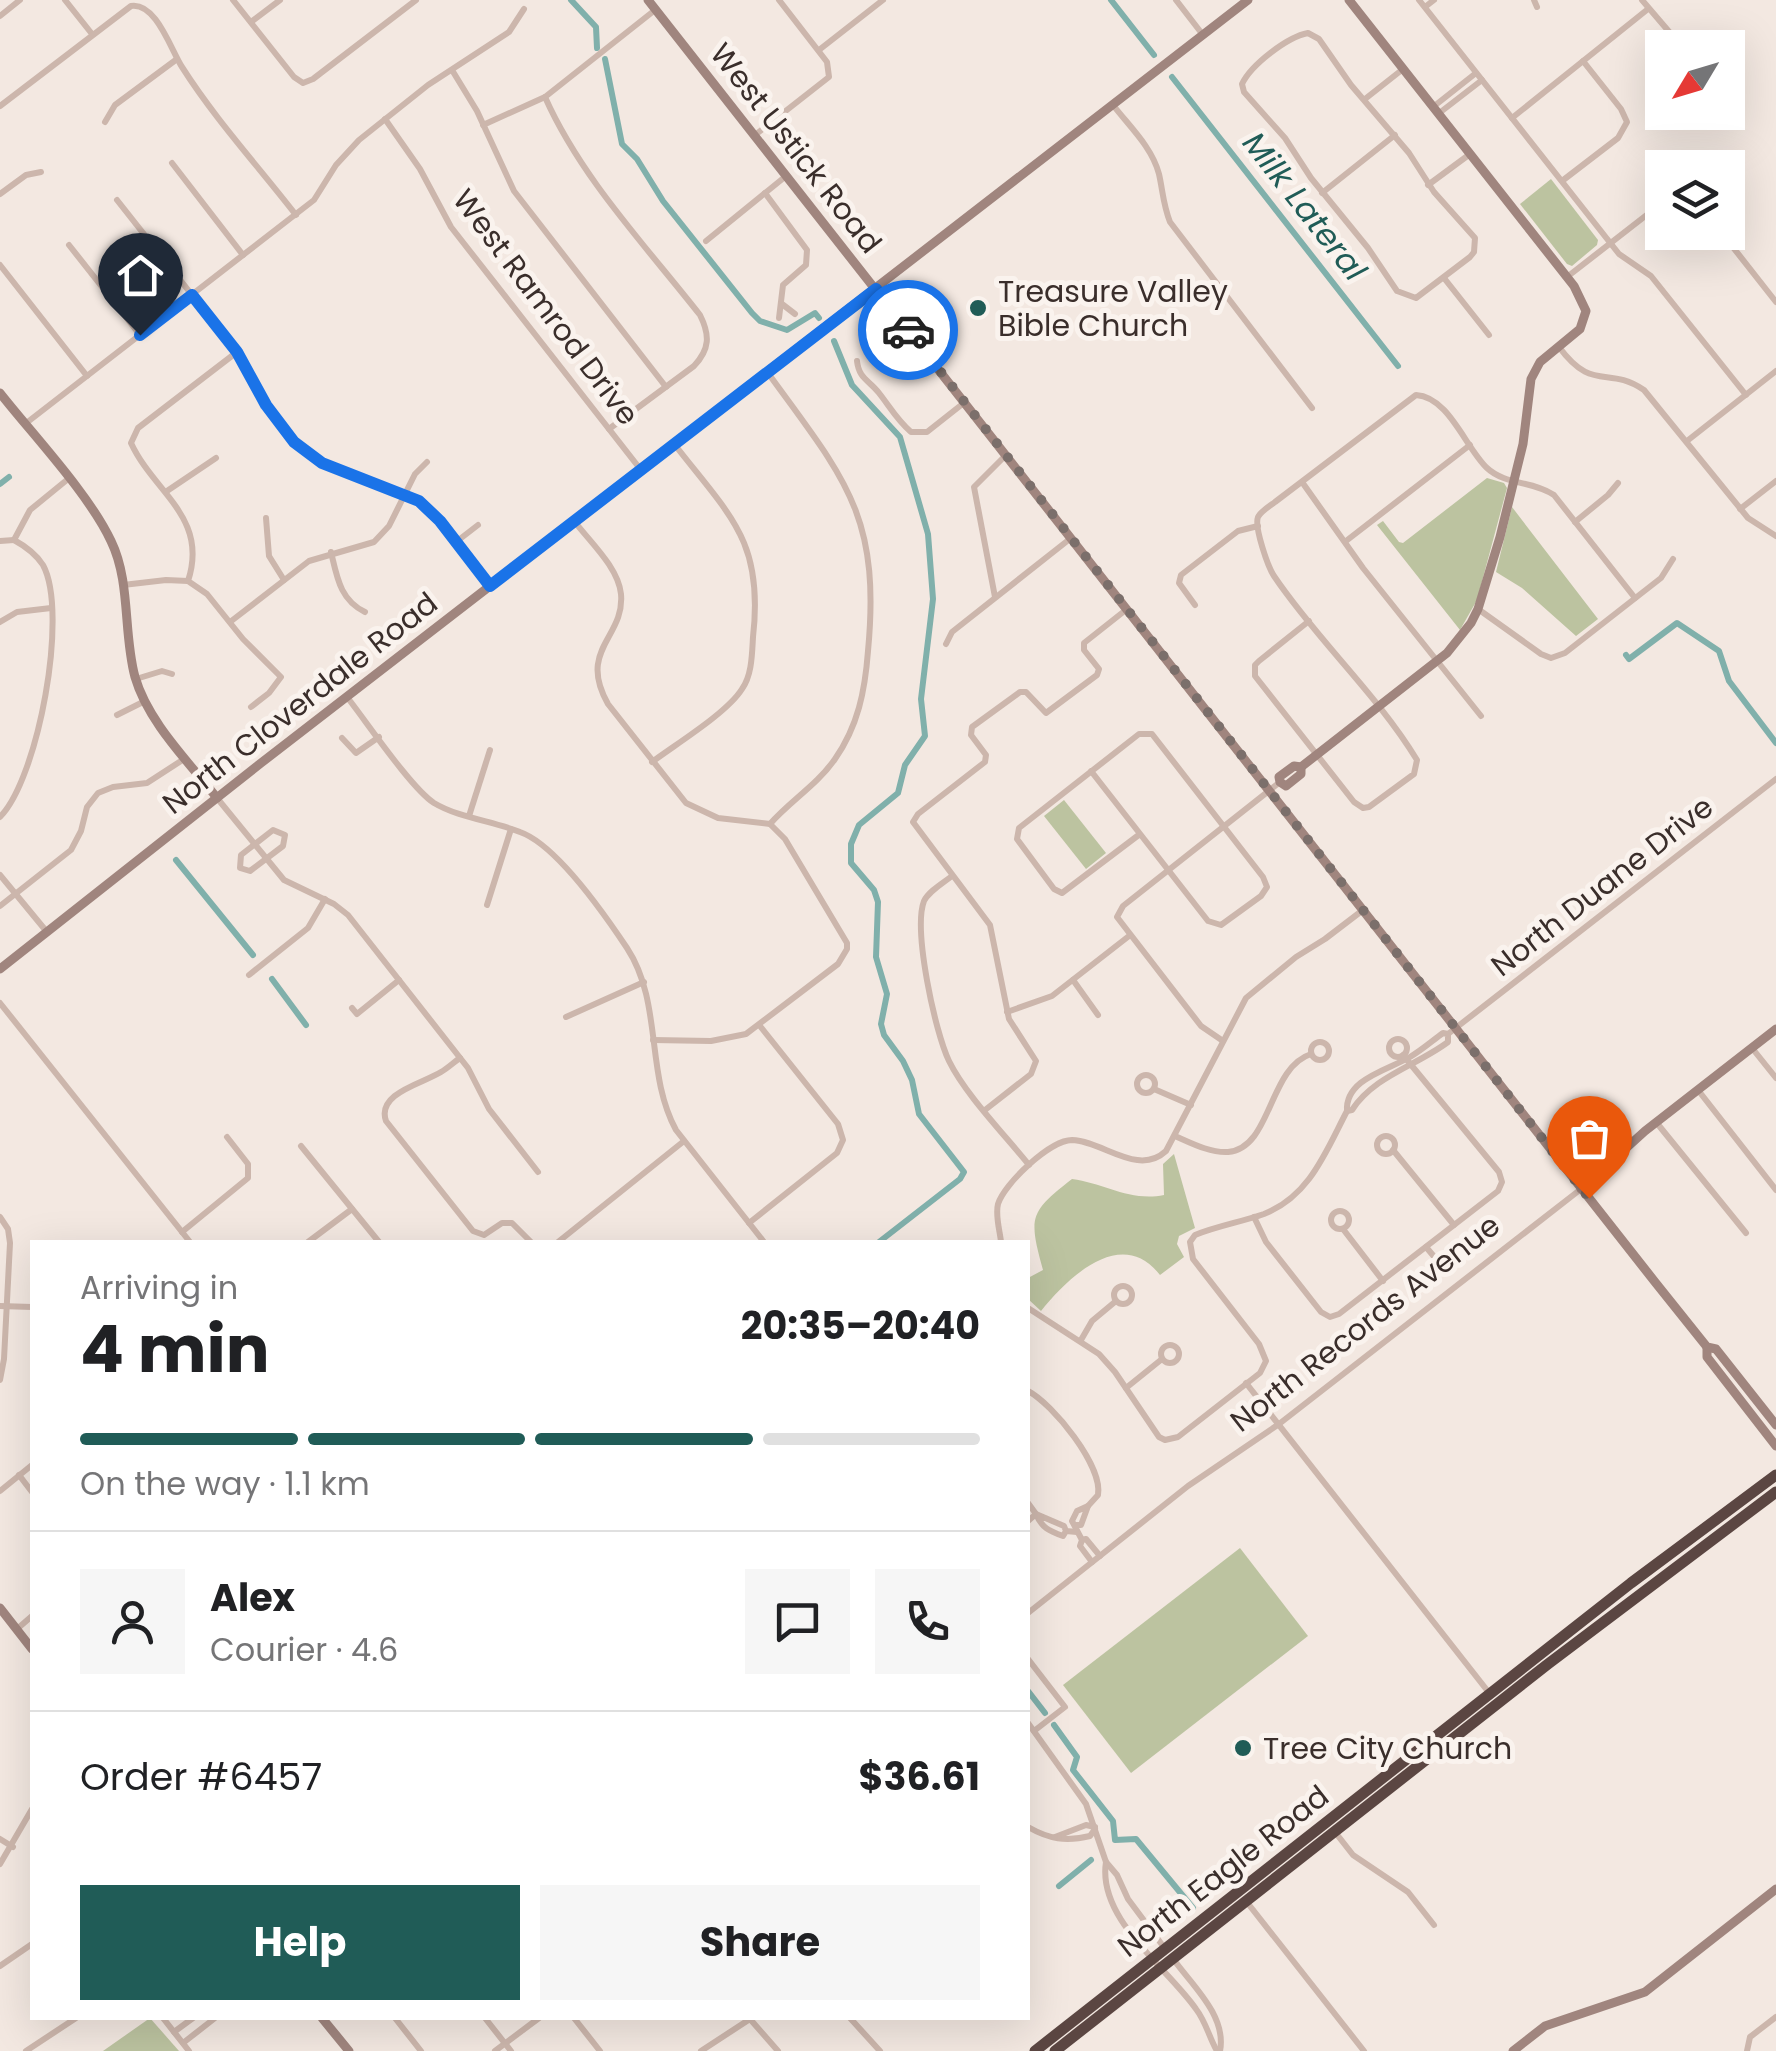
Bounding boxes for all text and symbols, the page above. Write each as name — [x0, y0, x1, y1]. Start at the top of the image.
north arrow — [1645, 30, 1745, 130]
map controls — [1645, 30, 1745, 250]
street label: West Ustick Road — [700, 34, 892, 262]
water label: Milk Lateral — [1233, 122, 1378, 290]
button: layers — [1645, 150, 1745, 250]
street label: West Ramrod Drive — [443, 180, 649, 434]
pin — [98, 233, 183, 336]
icon: home — [113, 248, 168, 303]
place label: Treasure Valley Bible Church — [998, 270, 1228, 347]
courier — [858, 280, 958, 380]
marker: Treasure Valley Bible Church — [967, 297, 989, 319]
icon: car — [881, 303, 936, 358]
street label: North Cloverdale Road — [153, 582, 447, 824]
street label: North Duane Drive — [1482, 786, 1722, 986]
pin — [1547, 1096, 1632, 1199]
icon: bag — [1562, 1111, 1617, 1166]
street label: North Records Avenue — [1221, 1204, 1509, 1442]
text: Arriving in — [80, 1265, 238, 1310]
text: 20:35–20:40 — [741, 1299, 980, 1352]
text: 4 min — [80, 1304, 270, 1395]
text: On the way · 1.1 km — [80, 1461, 370, 1506]
button: person — [80, 1569, 185, 1674]
button: chat — [745, 1569, 850, 1674]
button: phone — [875, 1569, 980, 1674]
text: Alex — [210, 1571, 295, 1624]
text: Courier · 4.6 — [210, 1627, 398, 1672]
place label: Tree City Church — [1263, 1727, 1512, 1770]
marker: Tree City Church — [1232, 1737, 1254, 1759]
text: Order #6457 — [80, 1750, 322, 1803]
text: $36.61 — [859, 1750, 980, 1803]
street label: North Eagle Road — [1108, 1775, 1338, 1967]
button: Help — [80, 1885, 520, 2000]
button: Share — [540, 1885, 980, 2000]

